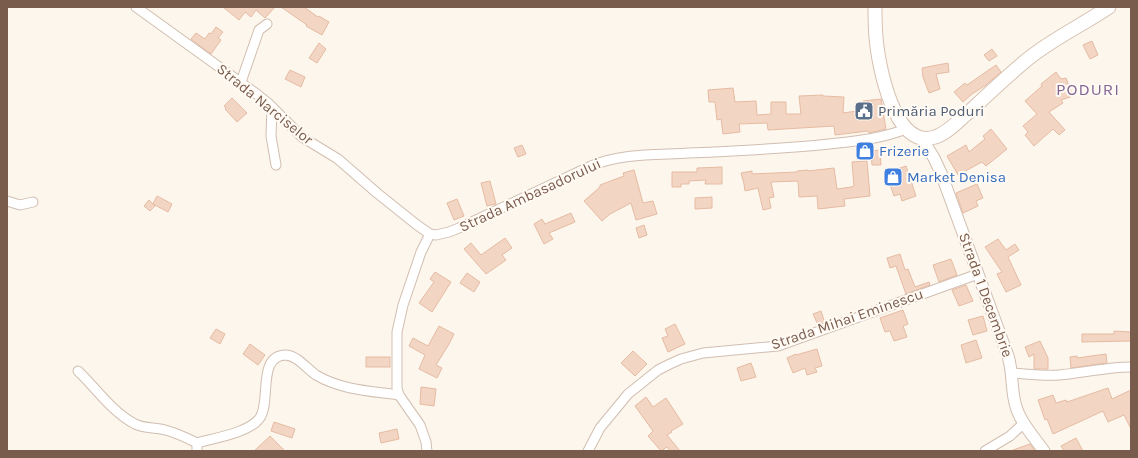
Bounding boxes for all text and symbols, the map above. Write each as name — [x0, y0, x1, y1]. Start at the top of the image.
street label: Strada Narciselor — [213, 60, 317, 149]
district label: PODURI — [1056, 79, 1120, 99]
public building icon: Primăria Poduri — [853, 100, 875, 122]
place label: Primăria Poduri — [878, 102, 985, 120]
shop icon: Frizerie — [854, 140, 876, 162]
place label: Frizerie — [879, 142, 929, 160]
street label: Strada Ambasadorului — [456, 154, 604, 236]
shop icon: Market Denisa — [882, 166, 904, 188]
place label: Market Denisa — [907, 168, 1006, 186]
street label: Strada 1 Decembrie — [955, 230, 1017, 360]
street label: Strada Mihai Eminescu — [768, 284, 926, 354]

